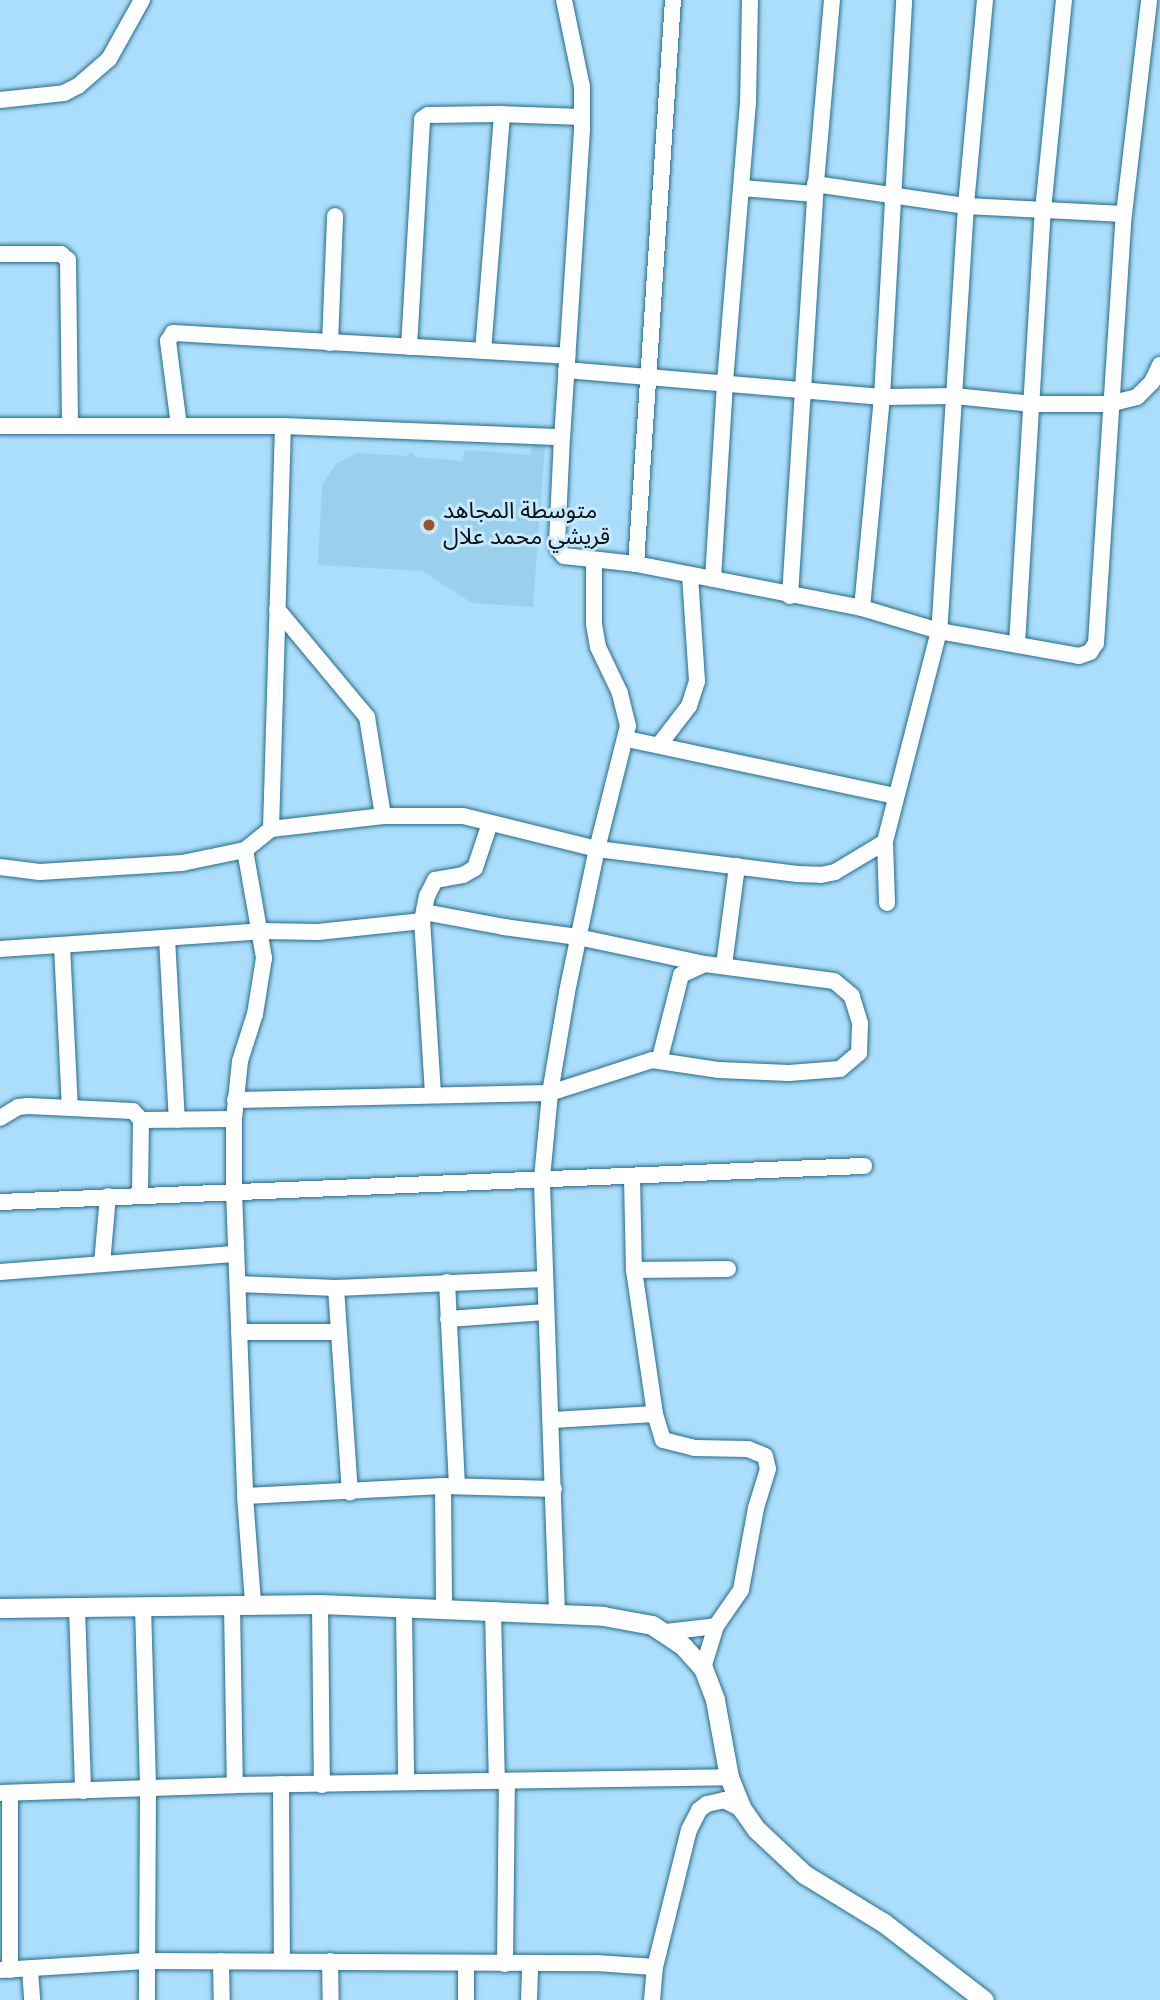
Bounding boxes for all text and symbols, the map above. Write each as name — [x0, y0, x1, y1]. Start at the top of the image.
place label: متوسطة المجاهد قريشي محمد علال — [443, 498, 610, 552]
marker: متوسطة المجاهد قريشي محمد علال — [421, 517, 437, 533]

